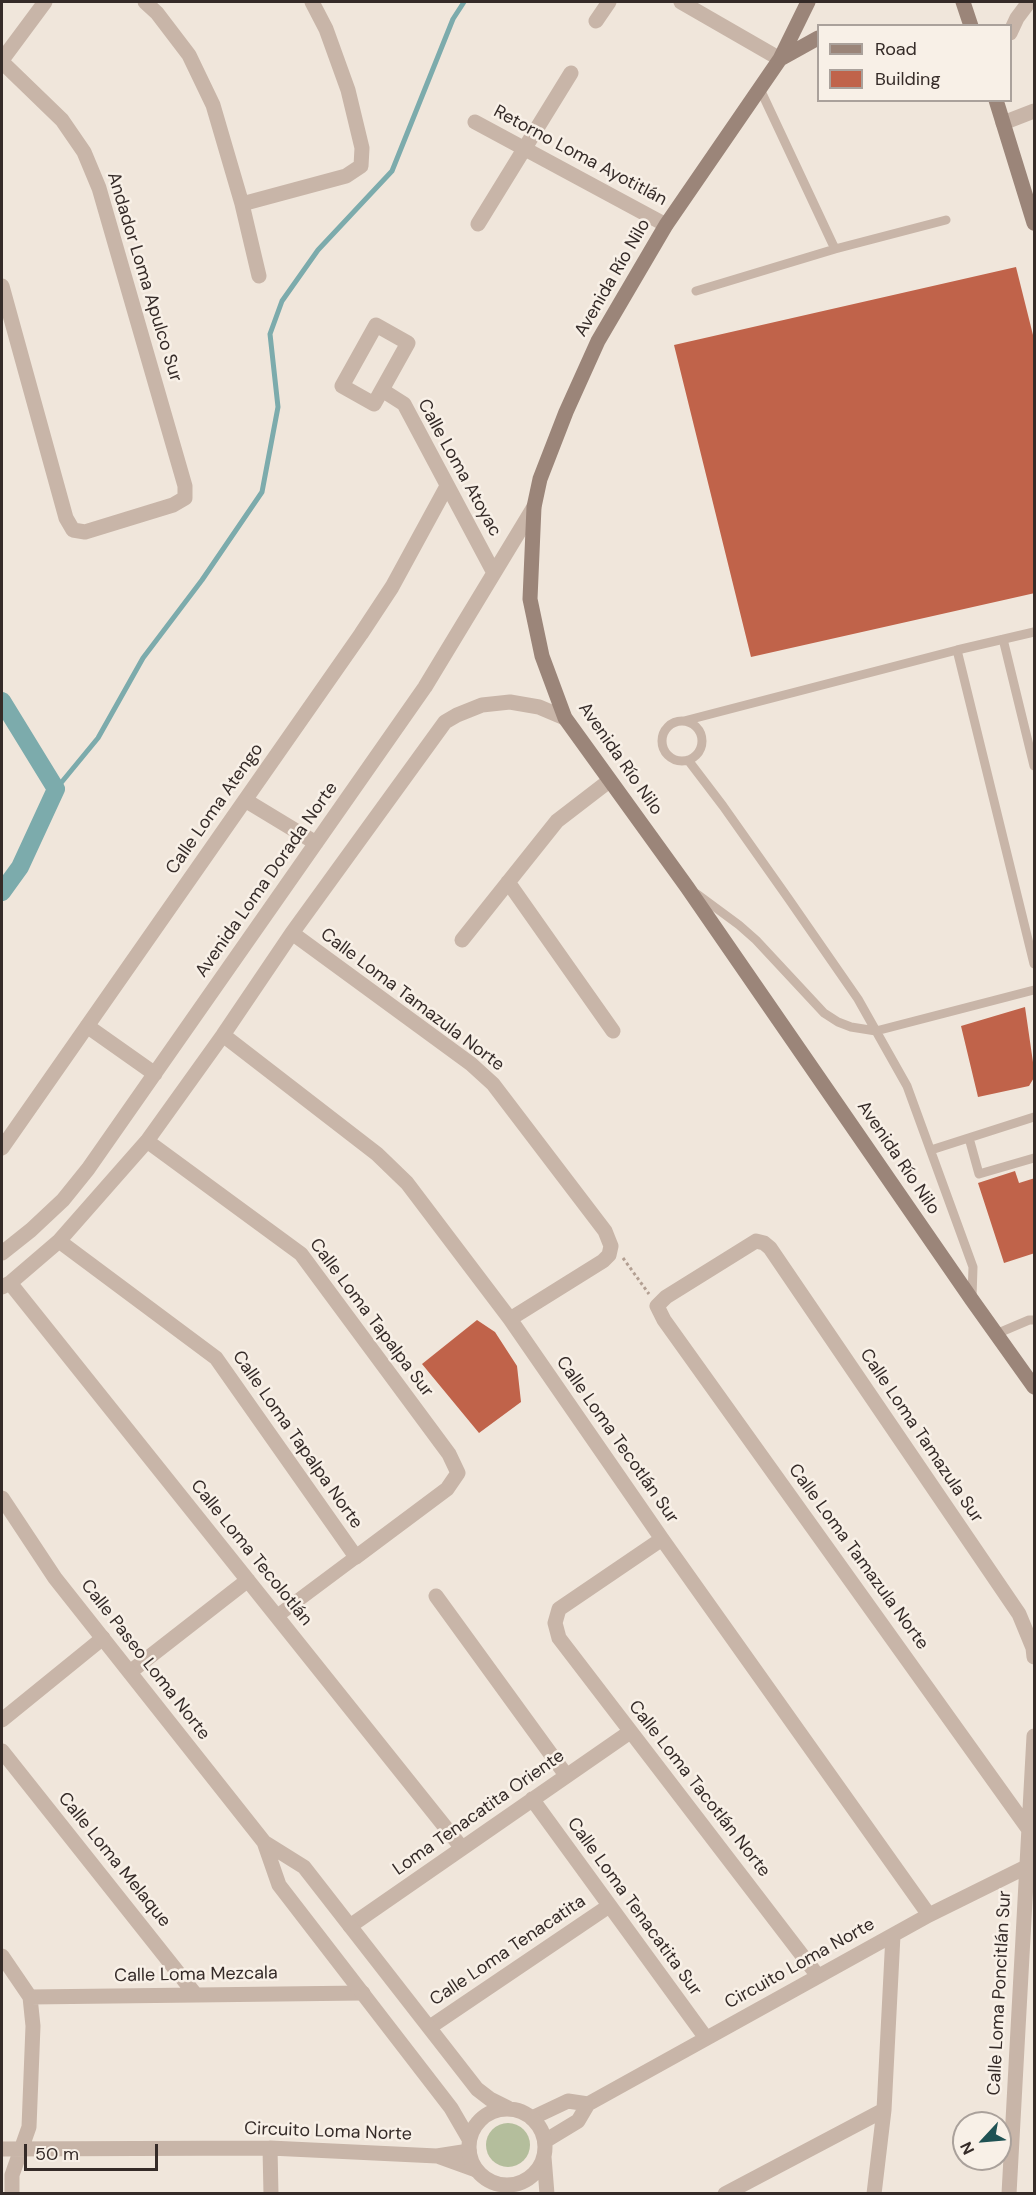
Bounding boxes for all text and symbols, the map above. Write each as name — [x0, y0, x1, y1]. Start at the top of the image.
legend — [817, 24, 1012, 102]
text: Road — [875, 37, 917, 61]
text: Building — [875, 67, 940, 91]
street label: Retorno Loma Ayotitlán — [490, 101, 670, 211]
street label: Andador Loma Apulco Sur — [102, 170, 186, 384]
street label: Avenida Río Nilo — [571, 215, 655, 341]
street label: Calle Loma Atoyac — [412, 396, 506, 540]
street label: Avenida Río Nilo — [573, 699, 667, 819]
street label: Calle Loma Atengo — [162, 739, 268, 879]
street label: Avenida Loma Dorada Norte — [191, 778, 343, 982]
street label: Calle Loma Tamazula Norte — [316, 924, 508, 1076]
street label: Avenida Río Nilo — [852, 1097, 944, 1219]
street label: Calle Loma Tapalpa Sur — [304, 1234, 438, 1402]
street label: Calle Loma Tamazula Sur — [855, 1345, 987, 1527]
street label: Calle Loma Tapalpa Norte — [227, 1347, 367, 1533]
street label: Calle Loma Tecotlán Sur — [551, 1352, 683, 1528]
street label: Calle Loma Tamazula Norte — [783, 1460, 933, 1654]
street label: Calle Loma Tecolotlán — [186, 1476, 316, 1630]
street label: Calle Paseo Loma Norte — [76, 1576, 214, 1744]
street label: Calle Loma Tacotlán Norte — [623, 1696, 775, 1882]
street label: Loma Tenacatita Oriente — [389, 1745, 569, 1881]
street label: Calle Loma Melaque — [53, 1788, 175, 1932]
street label: Calle Loma Tenacatita Sur — [562, 1814, 706, 2000]
street label: Calle Loma Poncitlán Sur — [984, 1890, 1016, 2096]
street label: Calle Loma Tenacatita — [426, 1891, 590, 2011]
street label: Circuito Loma Norte — [721, 1914, 879, 2014]
street label: Calle Loma Mezcala — [114, 1963, 278, 1987]
north arrow — [952, 2111, 1012, 2171]
street label: Circuito Loma Norte — [244, 2118, 412, 2146]
scale bar — [27, 2132, 160, 2170]
text: N — [955, 2138, 979, 2158]
text: 50 m — [35, 2142, 79, 2166]

